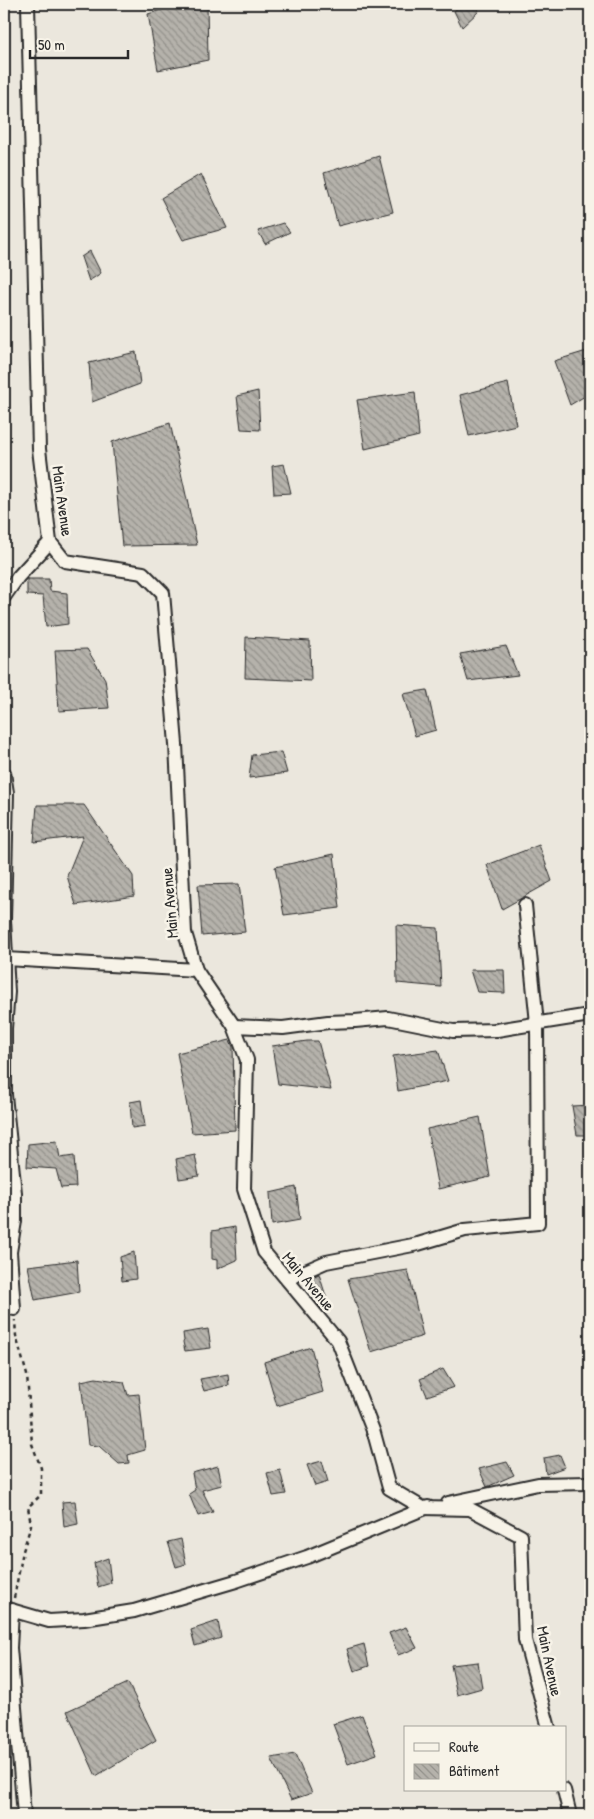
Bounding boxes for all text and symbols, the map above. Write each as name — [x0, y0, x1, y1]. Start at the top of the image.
scale bar — [30, 28, 128, 60]
text: 50 m — [38, 34, 65, 55]
street label: Main Avenue — [47, 464, 79, 538]
street label: Main Avenue — [155, 866, 183, 939]
street label: Main Avenue — [278, 1247, 341, 1316]
street label: Main Avenue — [532, 1624, 568, 1699]
legend — [404, 1726, 566, 1792]
text: Route — [449, 1736, 479, 1757]
text: Bâtiment — [449, 1760, 500, 1781]

